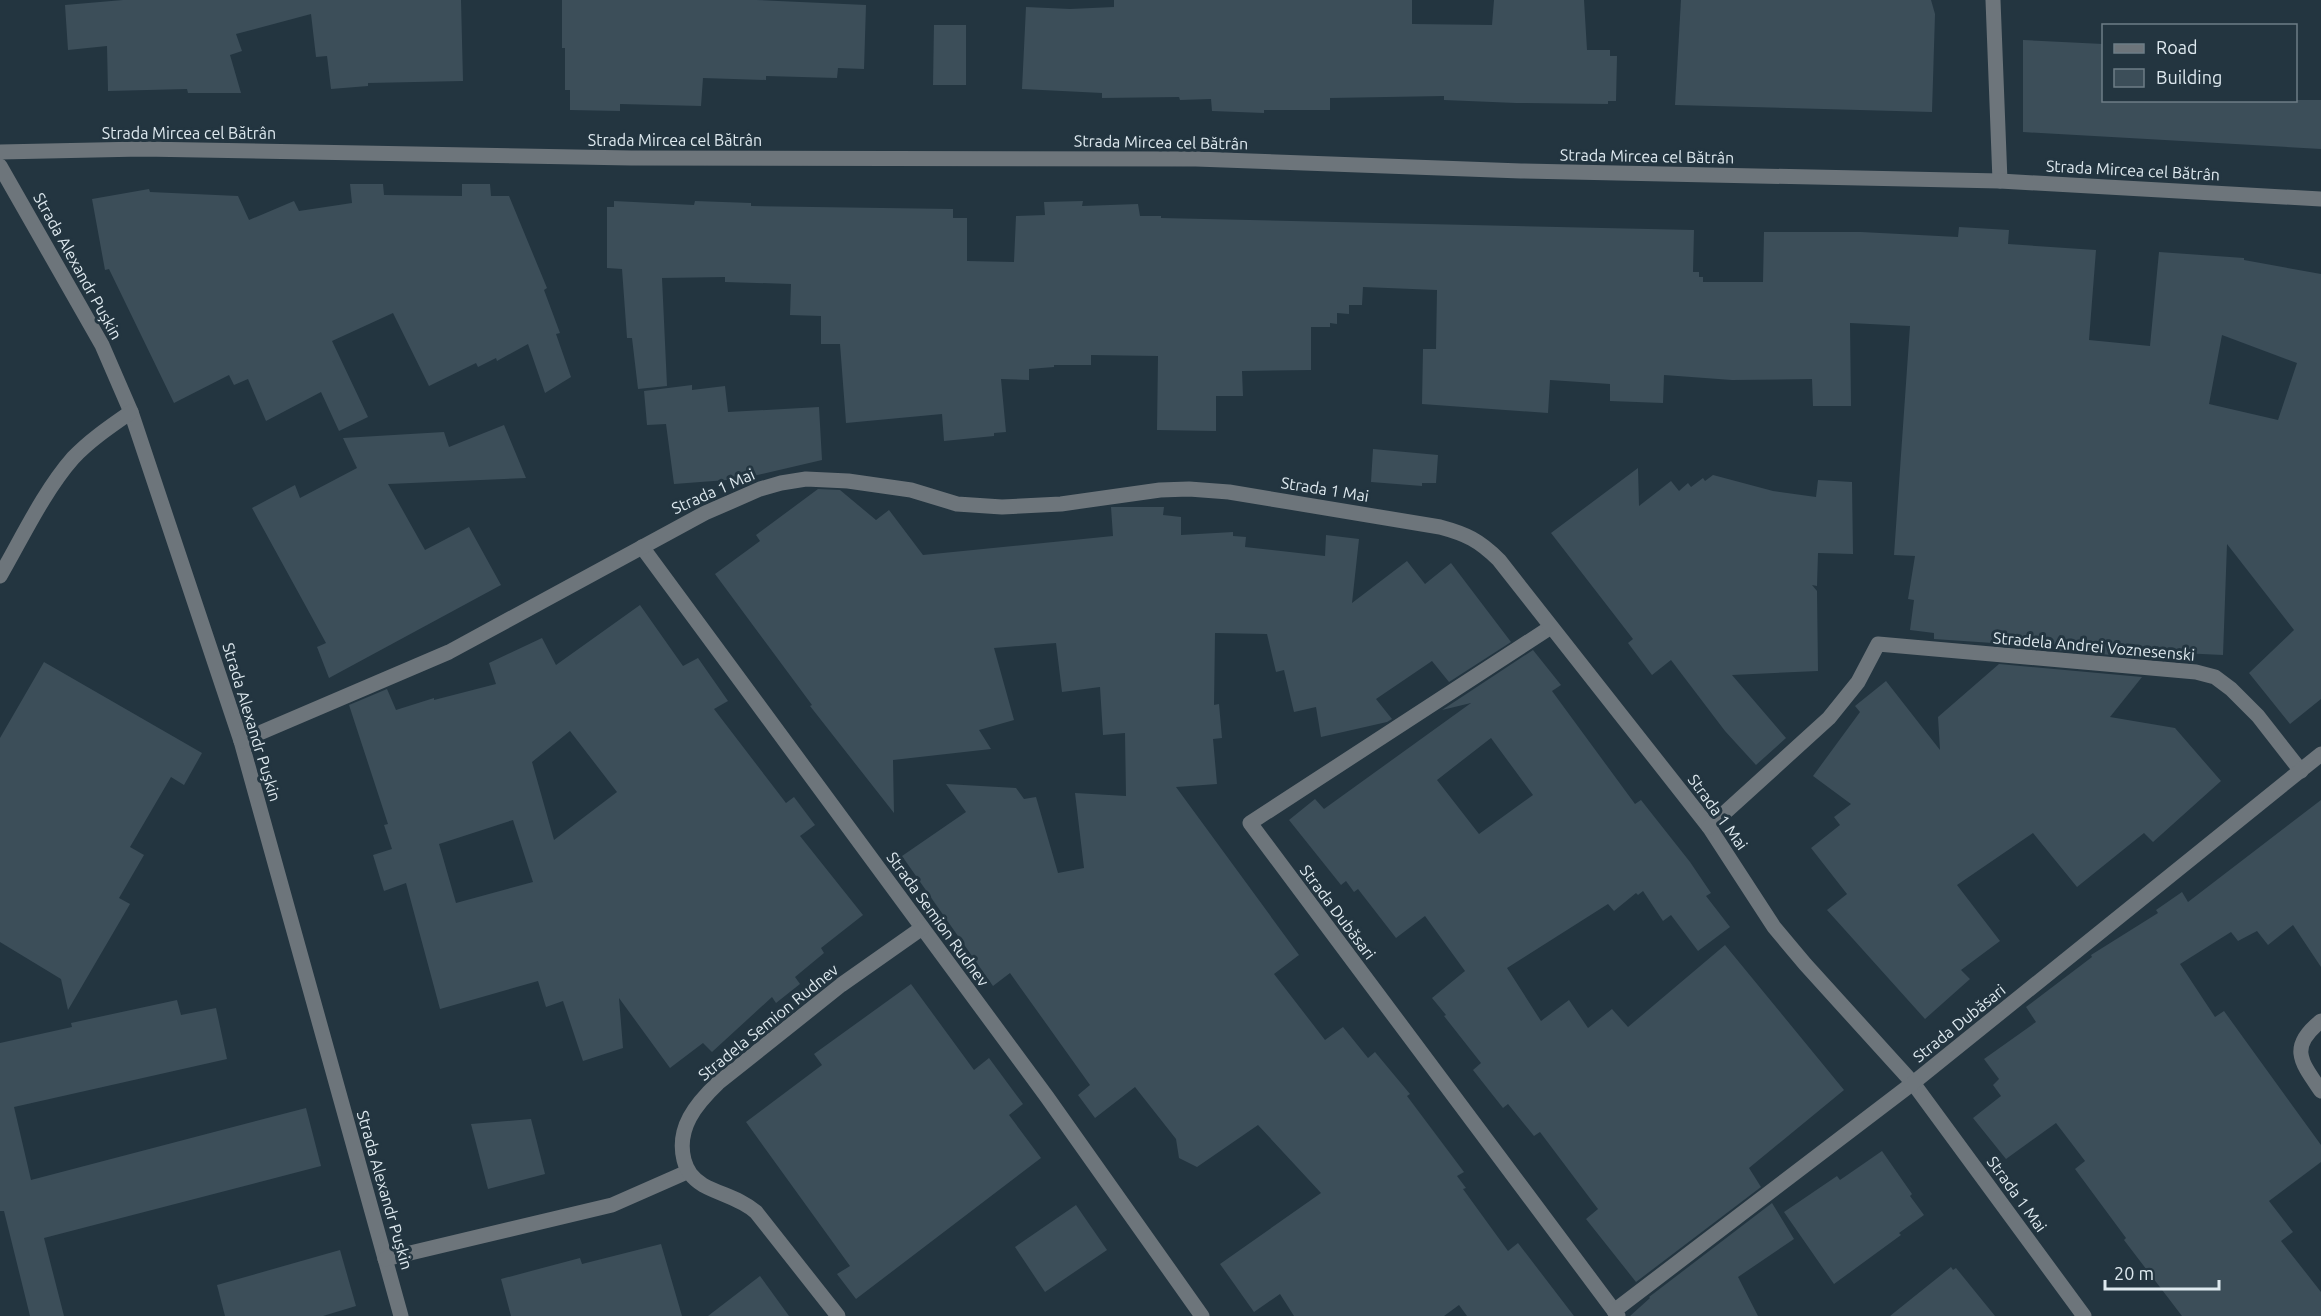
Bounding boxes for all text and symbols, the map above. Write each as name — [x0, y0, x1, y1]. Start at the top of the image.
legend — [2102, 24, 2297, 102]
text: Road — [2156, 37, 2198, 57]
text: Building — [2156, 67, 2222, 87]
street label: Strada Mircea cel Bătrân — [102, 124, 276, 142]
street label: Strada Mircea cel Bătrân — [588, 131, 762, 149]
street label: Strada Mircea cel Bătrân — [1074, 131, 1248, 153]
street label: Strada Mircea cel Bătrân — [1560, 145, 1734, 167]
street label: Strada Mircea cel Bătrân — [2045, 156, 2221, 184]
street label: Strada Alexandr Pușkin — [30, 190, 126, 342]
street label: Strada 1 Mai — [669, 465, 757, 517]
street label: Strada 1 Mai — [1280, 473, 1370, 505]
street label: Stradela Andrei Voznesenski — [1992, 628, 2196, 664]
street label: Strada Alexandr Pușkin — [219, 641, 285, 803]
street label: Strada 1 Mai — [1685, 771, 1751, 853]
street label: Strada Semion Rudnev — [883, 848, 993, 990]
street label: Strada Dubăsari — [1297, 861, 1379, 963]
street label: Stradela Semion Rudnev — [695, 960, 842, 1084]
street label: Strada Dubăsari — [1909, 980, 2009, 1066]
street label: Strada Alexandr Pușkin — [354, 1108, 416, 1272]
street label: Strada 1 Mai — [1984, 1153, 2050, 1235]
scale bar — [2105, 1253, 2219, 1291]
text: 20 m — [2114, 1263, 2154, 1283]

